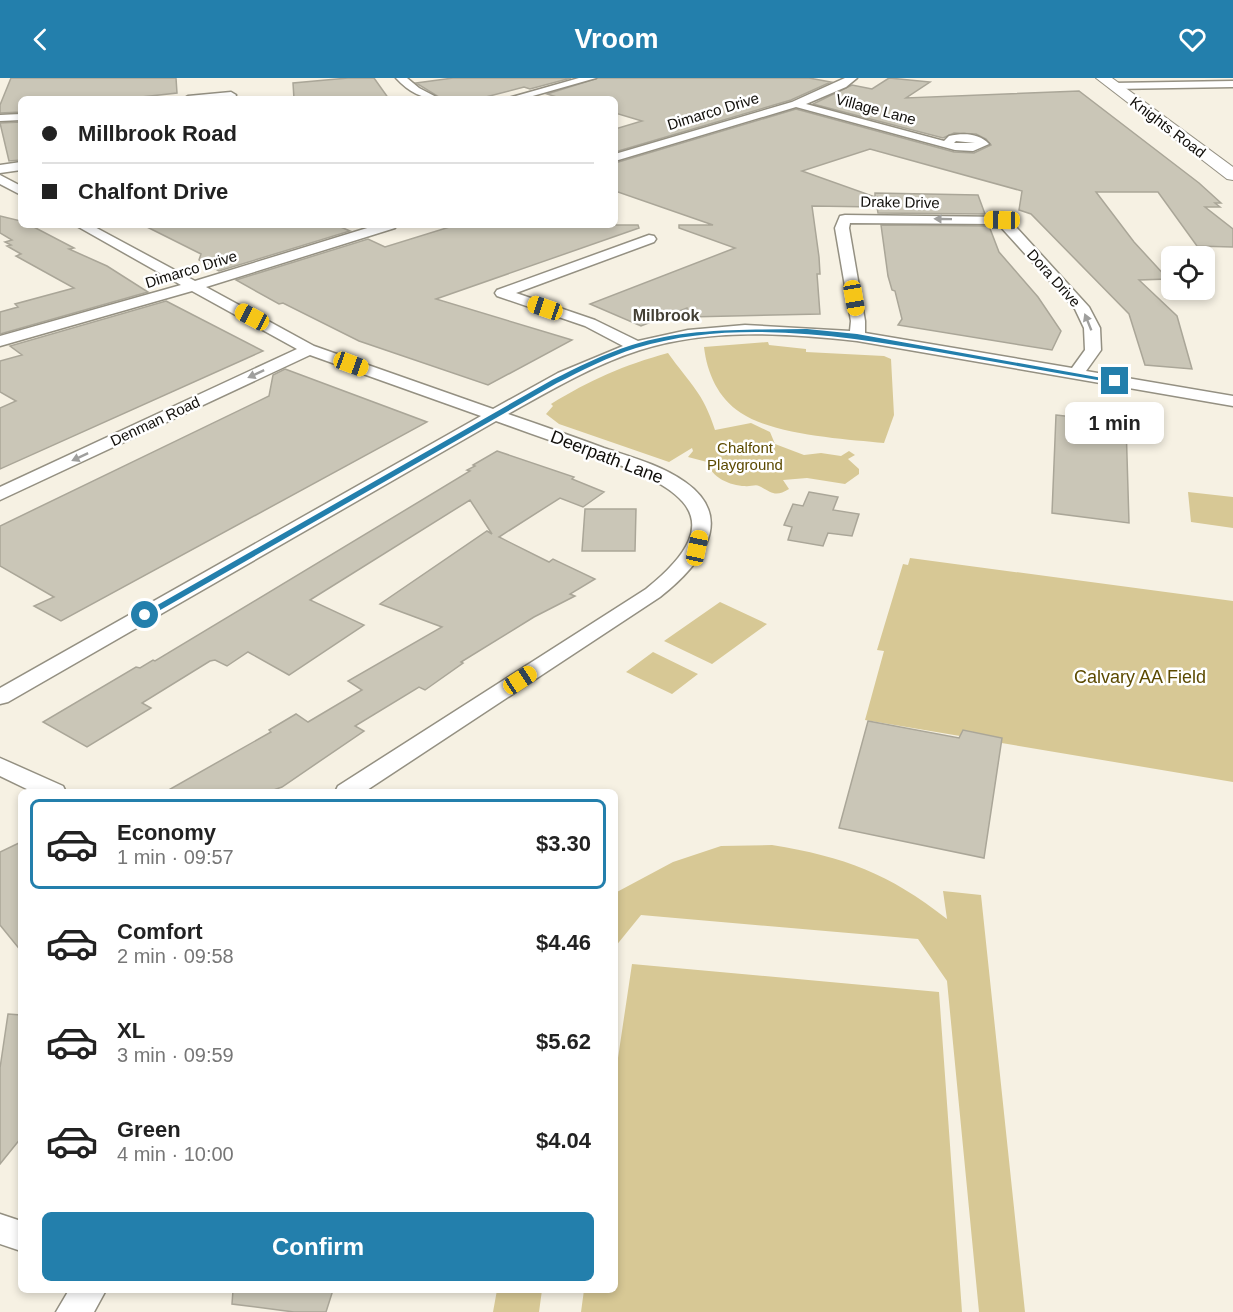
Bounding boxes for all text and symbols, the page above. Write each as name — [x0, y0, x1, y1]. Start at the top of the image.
icon: back — [24, 23, 57, 56]
icon: heart — [1176, 23, 1209, 56]
text: Vroom — [574, 24, 659, 54]
street label: Dimarco Drive — [665, 89, 761, 133]
street label: Village Lane — [834, 90, 918, 128]
street label: Knights Road — [1127, 93, 1209, 161]
text: Millbrook Road — [78, 121, 237, 146]
text: Chalfont Drive — [78, 179, 228, 204]
street label: Drake Drive — [860, 193, 940, 211]
car — [984, 211, 1020, 229]
one-way arrow — [934, 214, 953, 223]
street label: Dora Drive — [1024, 246, 1084, 310]
map controls — [1161, 246, 1215, 300]
button: locate — [1161, 246, 1215, 300]
street label: Dimarco Drive — [143, 247, 239, 291]
car — [842, 279, 866, 317]
car — [525, 294, 565, 322]
car — [232, 301, 272, 333]
district label: Milbrook — [633, 307, 699, 324]
one-way arrow — [1083, 313, 1092, 331]
car — [331, 349, 371, 379]
route end — [1101, 367, 1128, 394]
one-way arrow — [247, 369, 265, 379]
street label: Denman Road — [108, 393, 202, 449]
callout: 1 min — [1066, 402, 1164, 444]
text: 1 min — [1088, 412, 1141, 434]
street label: Deerpath Lane — [548, 426, 666, 488]
park label: Chalfont Playground — [707, 439, 783, 473]
one-way arrow — [71, 452, 88, 461]
car — [684, 529, 710, 567]
route start — [131, 601, 158, 628]
car — [500, 663, 540, 697]
park label: Calvary AA Field — [1074, 667, 1206, 687]
icon: car — [45, 817, 99, 871]
text: Economy — [117, 820, 216, 845]
text: $3.30 — [536, 831, 591, 856]
text: 1 min · 09:57 — [117, 846, 234, 868]
icon: car — [45, 916, 99, 970]
text: Comfort — [117, 919, 203, 944]
text: $4.46 — [536, 930, 591, 955]
text: 2 min · 09:58 — [117, 945, 234, 967]
icon: car — [45, 1015, 99, 1069]
text: XL — [117, 1018, 145, 1043]
text: $5.62 — [536, 1029, 591, 1054]
text: 3 min · 09:59 — [117, 1044, 234, 1066]
icon: car — [45, 1114, 99, 1168]
text: Green — [117, 1117, 181, 1142]
text: $4.04 — [536, 1128, 591, 1153]
text: 4 min · 10:00 — [117, 1143, 234, 1165]
button: Confirm — [42, 1212, 594, 1281]

